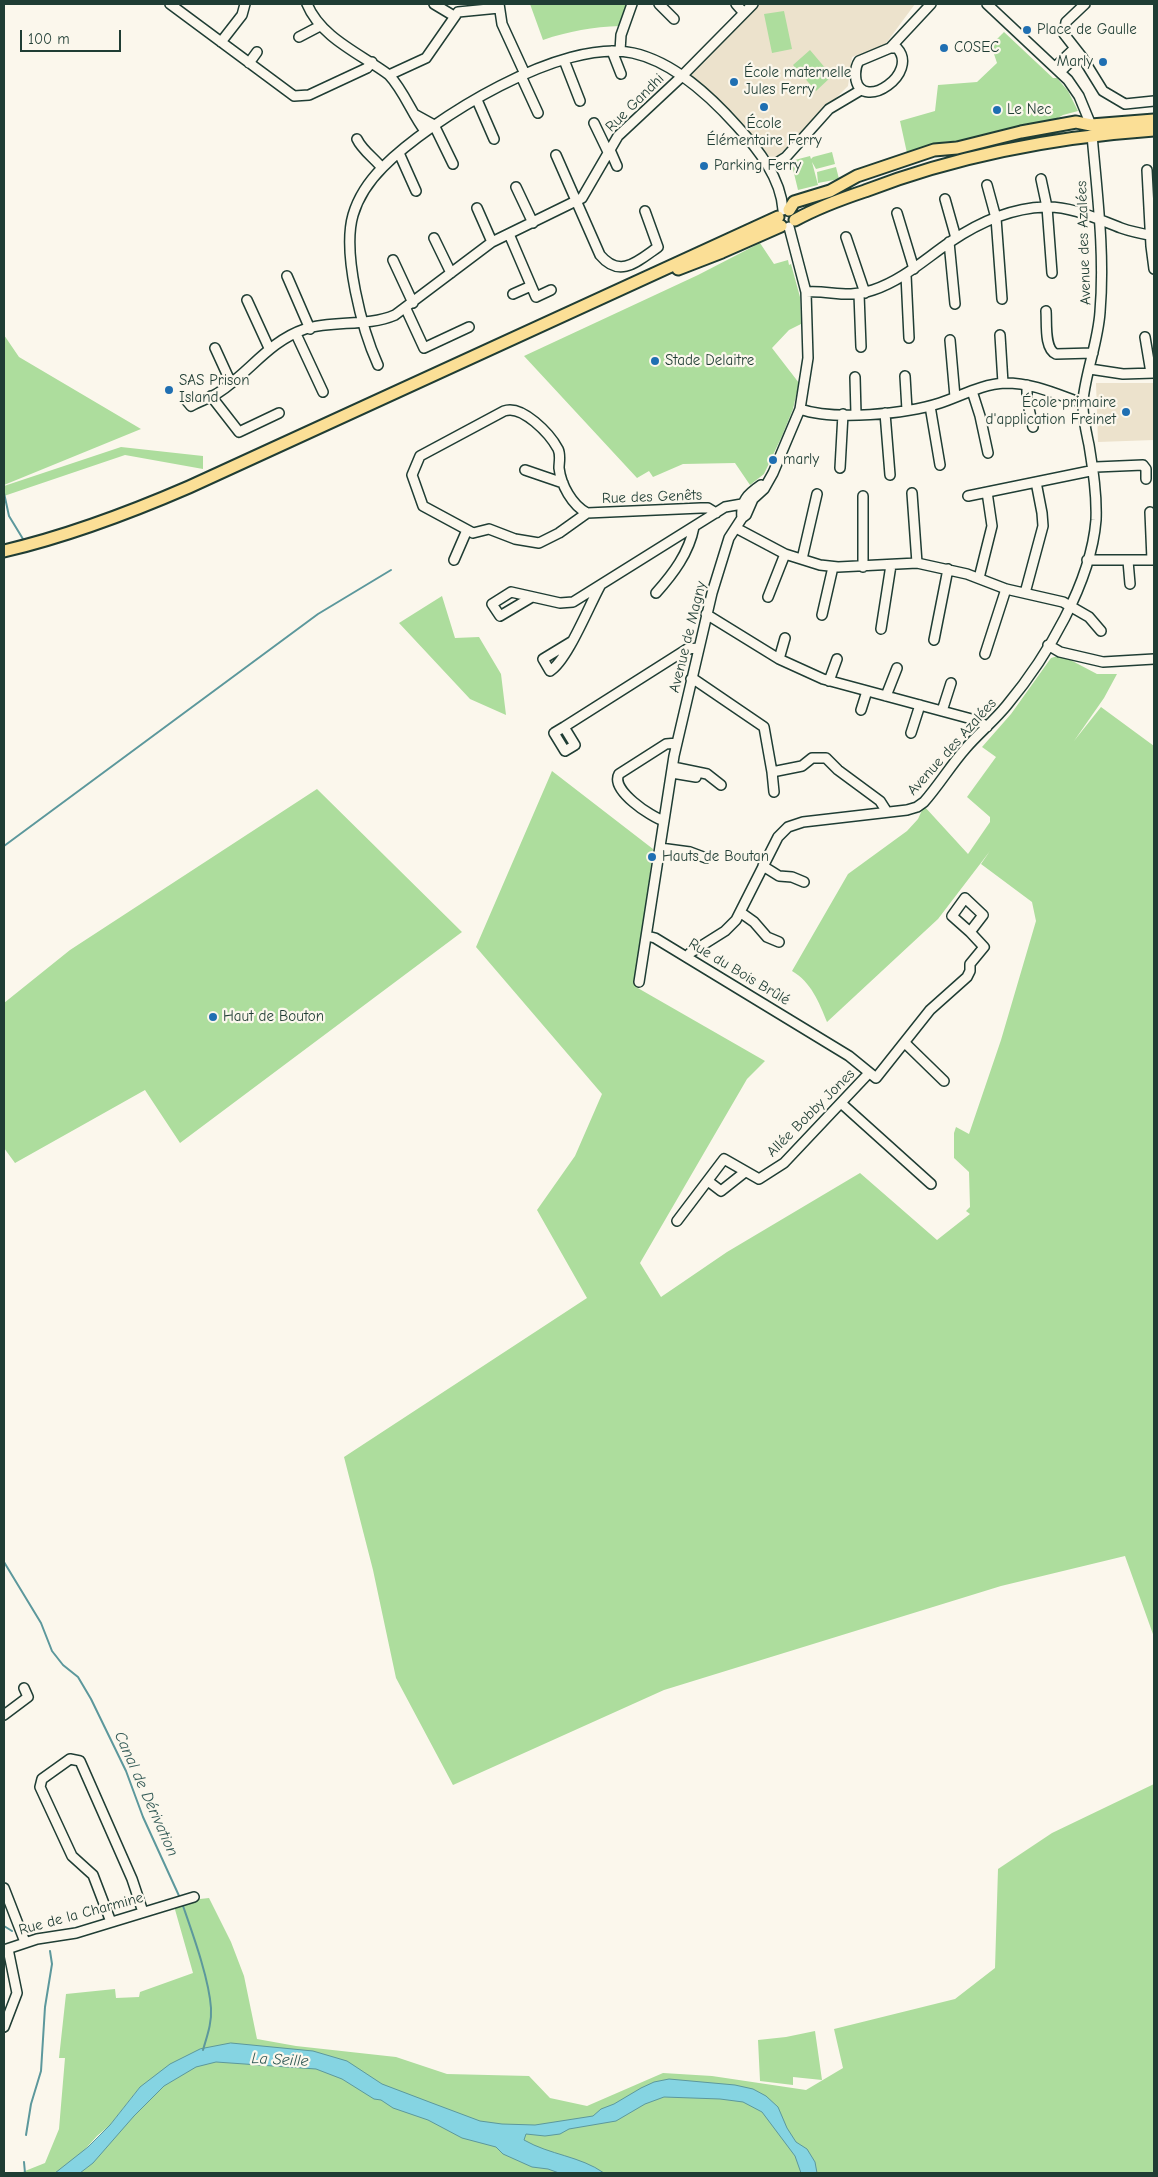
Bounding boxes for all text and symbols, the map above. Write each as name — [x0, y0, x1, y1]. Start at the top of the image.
scale bar — [22, 20, 124, 52]
place label: Place de Gaulle — [1037, 21, 1137, 39]
marker: Place de Gaulle — [1021, 24, 1033, 36]
text: 100 m — [28, 30, 70, 48]
place label: COSEC — [954, 39, 999, 57]
marker: COSEC — [938, 42, 950, 54]
place label: Marly — [1057, 53, 1093, 71]
marker: Marly — [1097, 56, 1109, 68]
place label: École maternelle Jules Ferry — [744, 64, 851, 99]
street label: Rue Gandhi — [602, 70, 668, 136]
marker: École maternelle Jules Ferry — [728, 76, 740, 88]
marker: École Élémentaire Ferry — [758, 101, 770, 113]
place label: Le Nec — [1007, 101, 1051, 119]
marker: Le Nec — [991, 104, 1003, 116]
place label: École Élémentaire Ferry — [706, 115, 822, 150]
place label: Parking Ferry — [714, 157, 801, 175]
marker: Parking Ferry — [698, 160, 710, 172]
street label: Avenue des Azalées — [1073, 180, 1095, 306]
place label: Stade Delaitre — [665, 352, 754, 370]
marker: Stade Delaitre — [649, 355, 661, 367]
place label: SAS Prison Island — [179, 372, 249, 407]
marker: SAS Prison Island — [163, 384, 175, 396]
place label: École primaire d'application Freinet — [986, 394, 1116, 429]
marker: École primaire d'application Freinet — [1120, 406, 1132, 418]
place label: marly — [783, 451, 819, 469]
marker: marly — [767, 454, 779, 466]
street label: Rue des Genêts — [601, 486, 703, 508]
street label: Avenue de Magny — [665, 579, 711, 695]
street label: Avenue des Azalées — [904, 695, 1000, 799]
place label: Hauts de Boutan — [662, 848, 769, 866]
marker: Hauts de Boutan — [646, 851, 658, 863]
street label: Rue du Bois Brûlé — [685, 935, 793, 1009]
place label: Haut de Bouton — [223, 1008, 324, 1026]
marker: Haut de Bouton — [207, 1011, 219, 1023]
street label: Allée Bobby Jones — [763, 1065, 859, 1161]
water label: Canal de Dérivation — [110, 1728, 182, 1860]
street label: Rue de la Charmine — [17, 1889, 145, 1939]
water label: La Seille — [251, 2049, 309, 2071]

